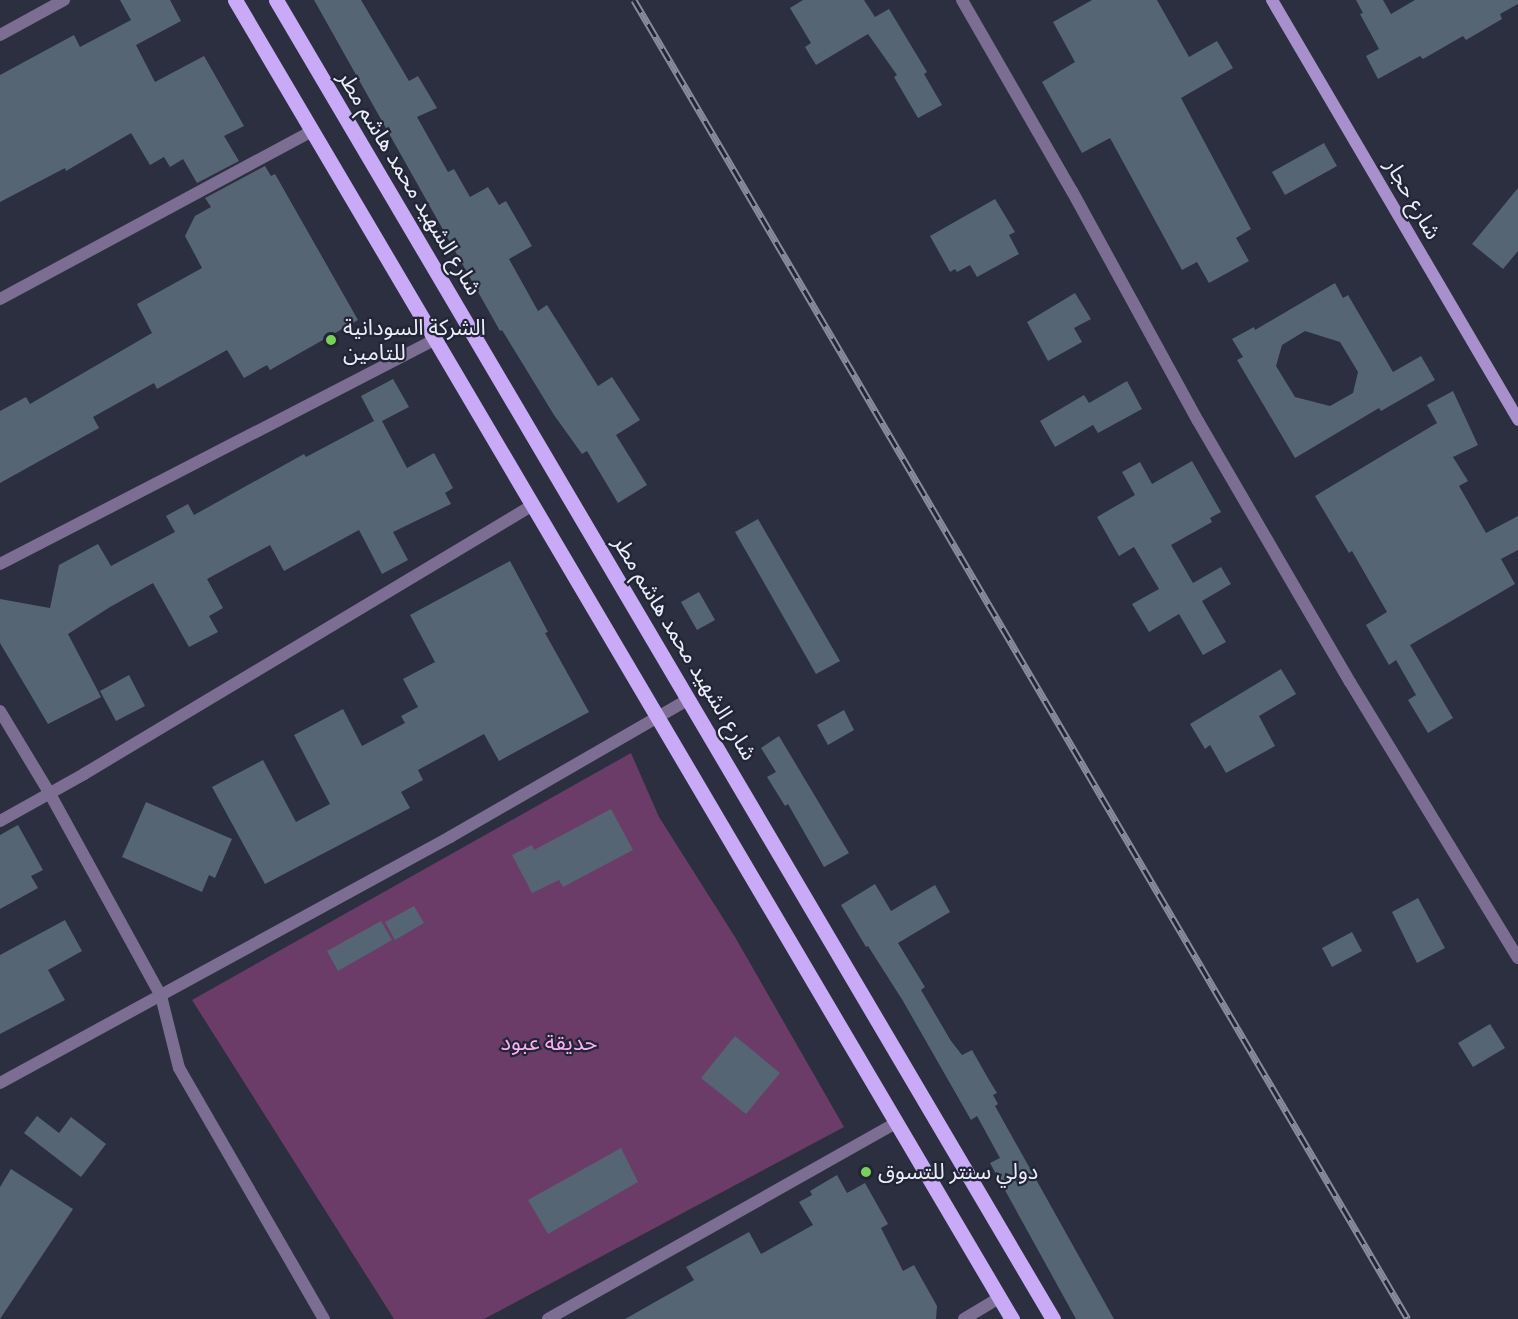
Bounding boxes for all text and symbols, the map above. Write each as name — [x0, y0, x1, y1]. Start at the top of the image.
street label: شارع الشهيد محمد هاشم مطر — [332, 66, 488, 300]
street label: شارع حجار — [1379, 154, 1447, 244]
place label: الشركة السودانية للتامين — [343, 314, 486, 366]
marker: الشركة السودانية للتامين — [324, 333, 338, 347]
street label: شارع الشهيد محمد هاشم مطر — [607, 531, 763, 765]
park label: حديقة عبود — [500, 1030, 598, 1056]
place label: دولي سنتر للتسوق — [878, 1159, 1038, 1185]
marker: دولي سنتر للتسوق — [859, 1165, 873, 1179]

